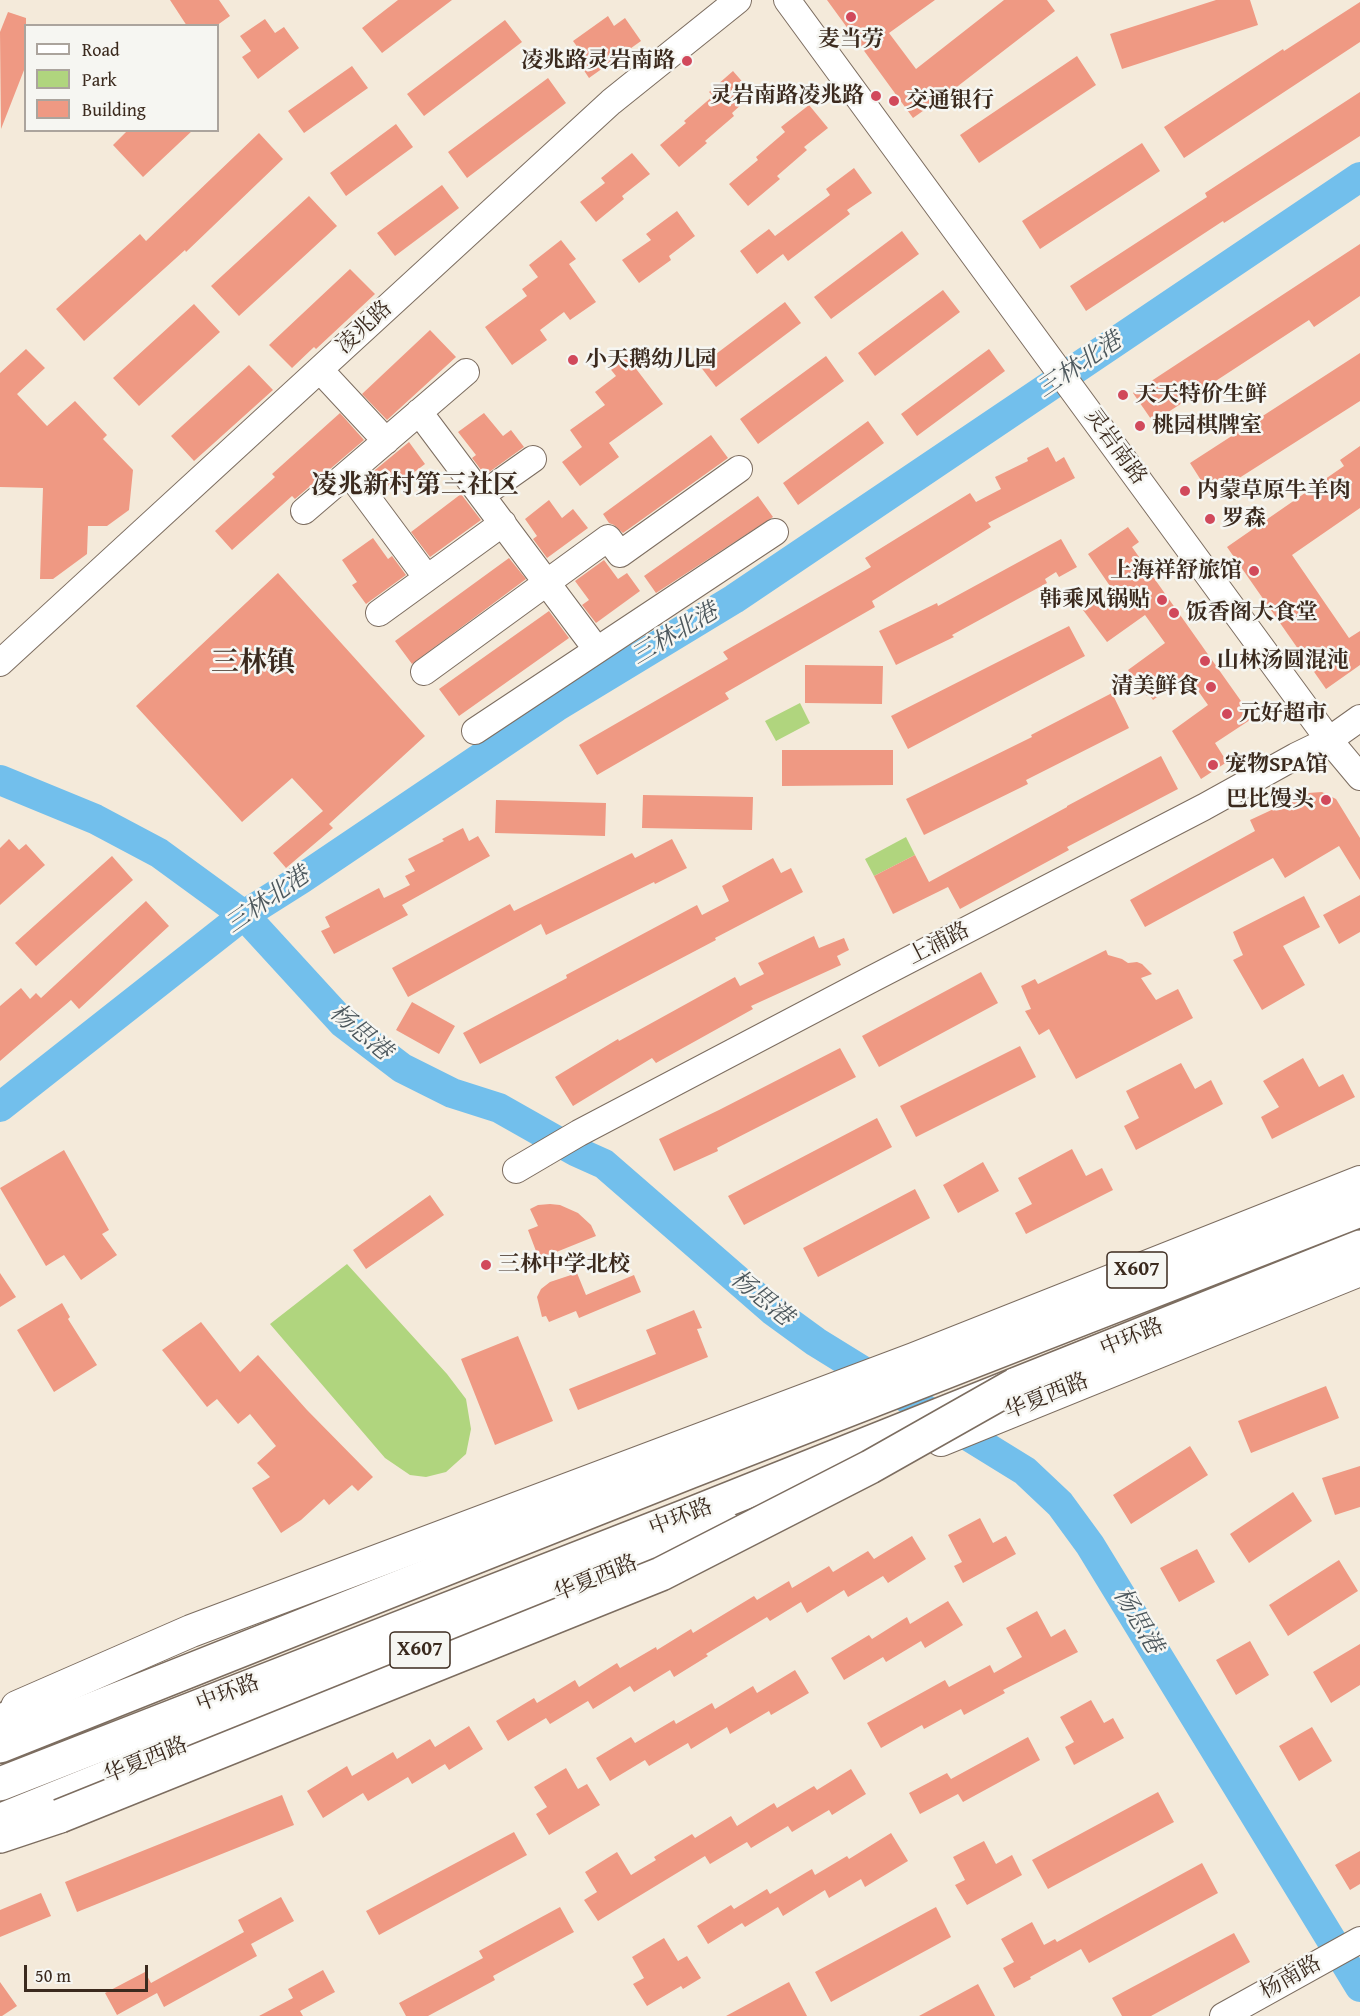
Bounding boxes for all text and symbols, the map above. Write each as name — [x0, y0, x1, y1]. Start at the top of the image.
marker: 麦当劳 — [844, 10, 858, 24]
legend — [24, 24, 219, 132]
place label: 麦当劳 — [818, 27, 884, 53]
text: Road — [82, 36, 120, 63]
place label: 凌兆路灵岩南路 — [521, 48, 675, 74]
marker: 凌兆路灵岩南路 — [680, 54, 694, 68]
text: Park — [82, 66, 117, 93]
place label: 灵岩南路凌兆路 — [710, 83, 864, 109]
place label: 交通银行 — [906, 88, 994, 114]
marker: 灵岩南路凌兆路 — [869, 89, 883, 103]
marker: 交通银行 — [887, 94, 901, 108]
text: Building — [82, 96, 146, 123]
street label: 凌兆路 — [332, 296, 398, 360]
water label: 三林北港 — [1032, 327, 1128, 405]
place label: 小天鹅幼儿园 — [585, 347, 717, 373]
marker: 小天鹅幼儿园 — [566, 353, 580, 367]
place label: 天天特价生鲜 — [1135, 382, 1267, 408]
marker: 天天特价生鲜 — [1116, 388, 1130, 402]
street label: 灵岩南路 — [1078, 404, 1152, 490]
place label: 桃园棋牌室 — [1152, 413, 1262, 439]
marker: 桃园棋牌室 — [1133, 419, 1147, 433]
district label: 凌兆新村第三社区 — [311, 470, 519, 502]
place label: 内蒙草原牛羊肉 — [1197, 478, 1351, 504]
marker: 内蒙草原牛羊肉 — [1178, 484, 1192, 498]
place label: 罗森 — [1222, 506, 1266, 532]
marker: 罗森 — [1203, 512, 1217, 526]
place label: 上海祥舒旅馆 — [1110, 558, 1242, 584]
marker: 上海祥舒旅馆 — [1247, 564, 1261, 578]
place label: 韩乘风锅贴 — [1040, 587, 1150, 613]
marker: 韩乘风锅贴 — [1155, 593, 1169, 607]
water label: 三林北港 — [626, 598, 724, 672]
place label: 饭香阁大食堂 — [1186, 600, 1318, 626]
marker: 饭香阁大食堂 — [1167, 606, 1181, 620]
district label: 三林镇 — [211, 647, 295, 681]
place label: 山林汤圆混沌 — [1217, 648, 1349, 674]
marker: 山林汤圆混沌 — [1198, 654, 1212, 668]
place label: 清美鲜食 — [1111, 674, 1199, 700]
marker: 清美鲜食 — [1204, 680, 1218, 694]
place label: 元好超市 — [1239, 701, 1327, 727]
marker: 元好超市 — [1220, 707, 1234, 721]
place label: 宠物SPA馆 — [1225, 752, 1328, 778]
marker: 宠物SPA馆 — [1206, 758, 1220, 772]
place label: 巴比馒头 — [1226, 787, 1314, 813]
marker: 巴比馒头 — [1319, 793, 1333, 807]
water label: 三林北港 — [220, 862, 316, 940]
street label: 上浦路 — [904, 917, 974, 971]
water label: 杨思港 — [323, 999, 397, 1067]
place label: 三林中学北校 — [498, 1252, 630, 1278]
road number: X607 — [1107, 1252, 1167, 1288]
marker: 三林中学北校 — [479, 1258, 493, 1272]
water label: 杨思港 — [724, 1265, 798, 1333]
street label: 中环路 — [1096, 1313, 1168, 1363]
street label: 华夏西路 — [1001, 1368, 1093, 1426]
street label: 中环路 — [645, 1494, 717, 1542]
street label: 华夏西路 — [550, 1550, 642, 1608]
water label: 杨思港 — [1106, 1583, 1168, 1659]
road number: X607 — [390, 1632, 450, 1668]
street label: 中环路 — [192, 1670, 264, 1718]
street label: 华夏西路 — [100, 1732, 192, 1790]
street label: 杨南路 — [1256, 1950, 1326, 2006]
scale bar — [27, 1953, 152, 1991]
text: 50 m — [35, 1962, 71, 1989]

